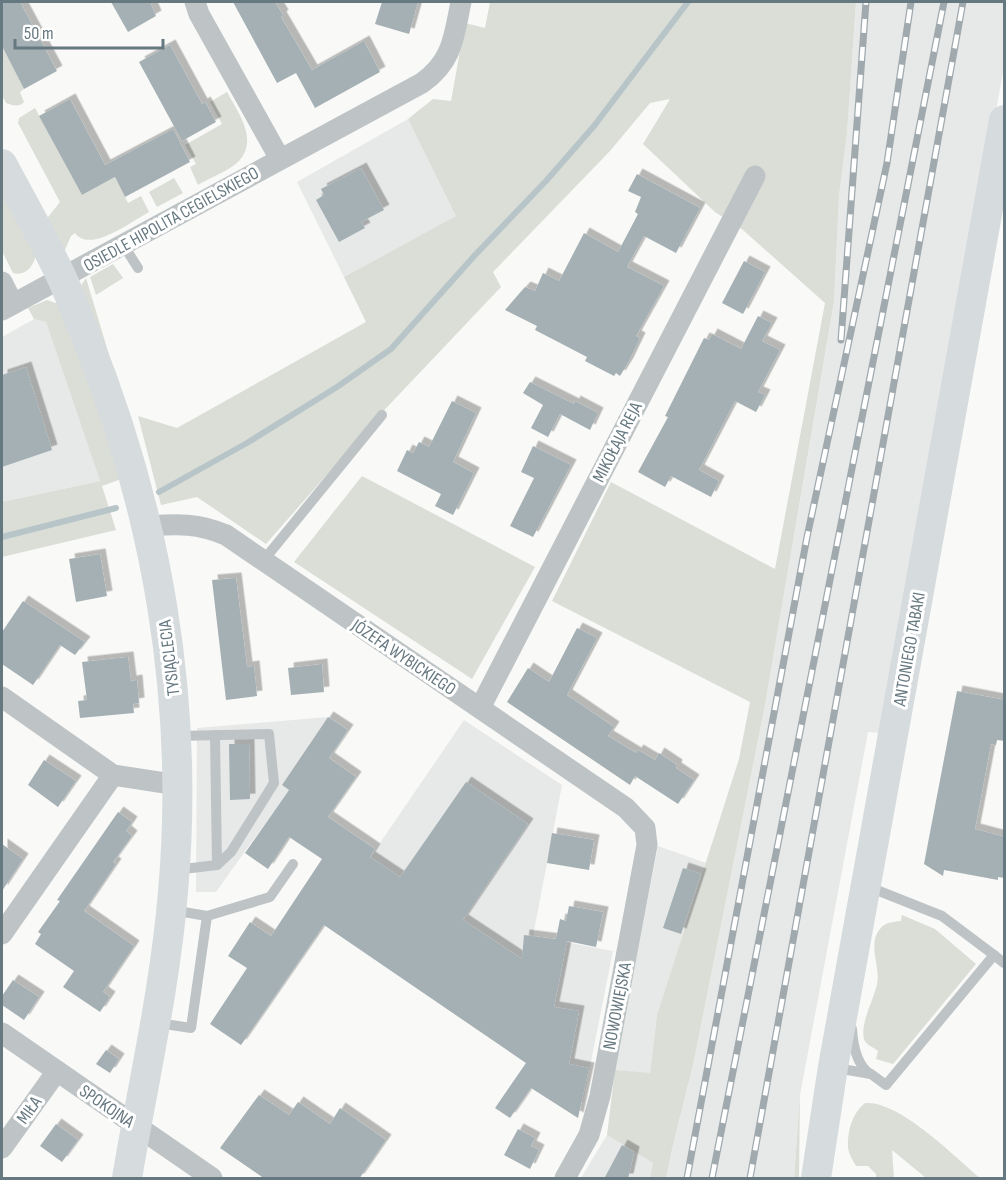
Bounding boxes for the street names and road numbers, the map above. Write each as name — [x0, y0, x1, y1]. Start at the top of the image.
street label: OSIEDLE HIPOLITA CEGIELSKIEGO — [80, 162, 263, 276]
street label: MIKOŁAJA REJA — [588, 398, 647, 486]
street label: ANTONIEGO TABAKI — [889, 591, 930, 709]
street label: JÓZEFA WYBICKIEGO — [347, 614, 460, 700]
street label: TYSIĄCLECIA — [154, 619, 185, 697]
street label: NOWOWIEJSKA — [599, 960, 636, 1051]
street label: SPOKOJNA — [75, 1081, 138, 1132]
street label: MIŁA — [12, 1092, 47, 1128]

